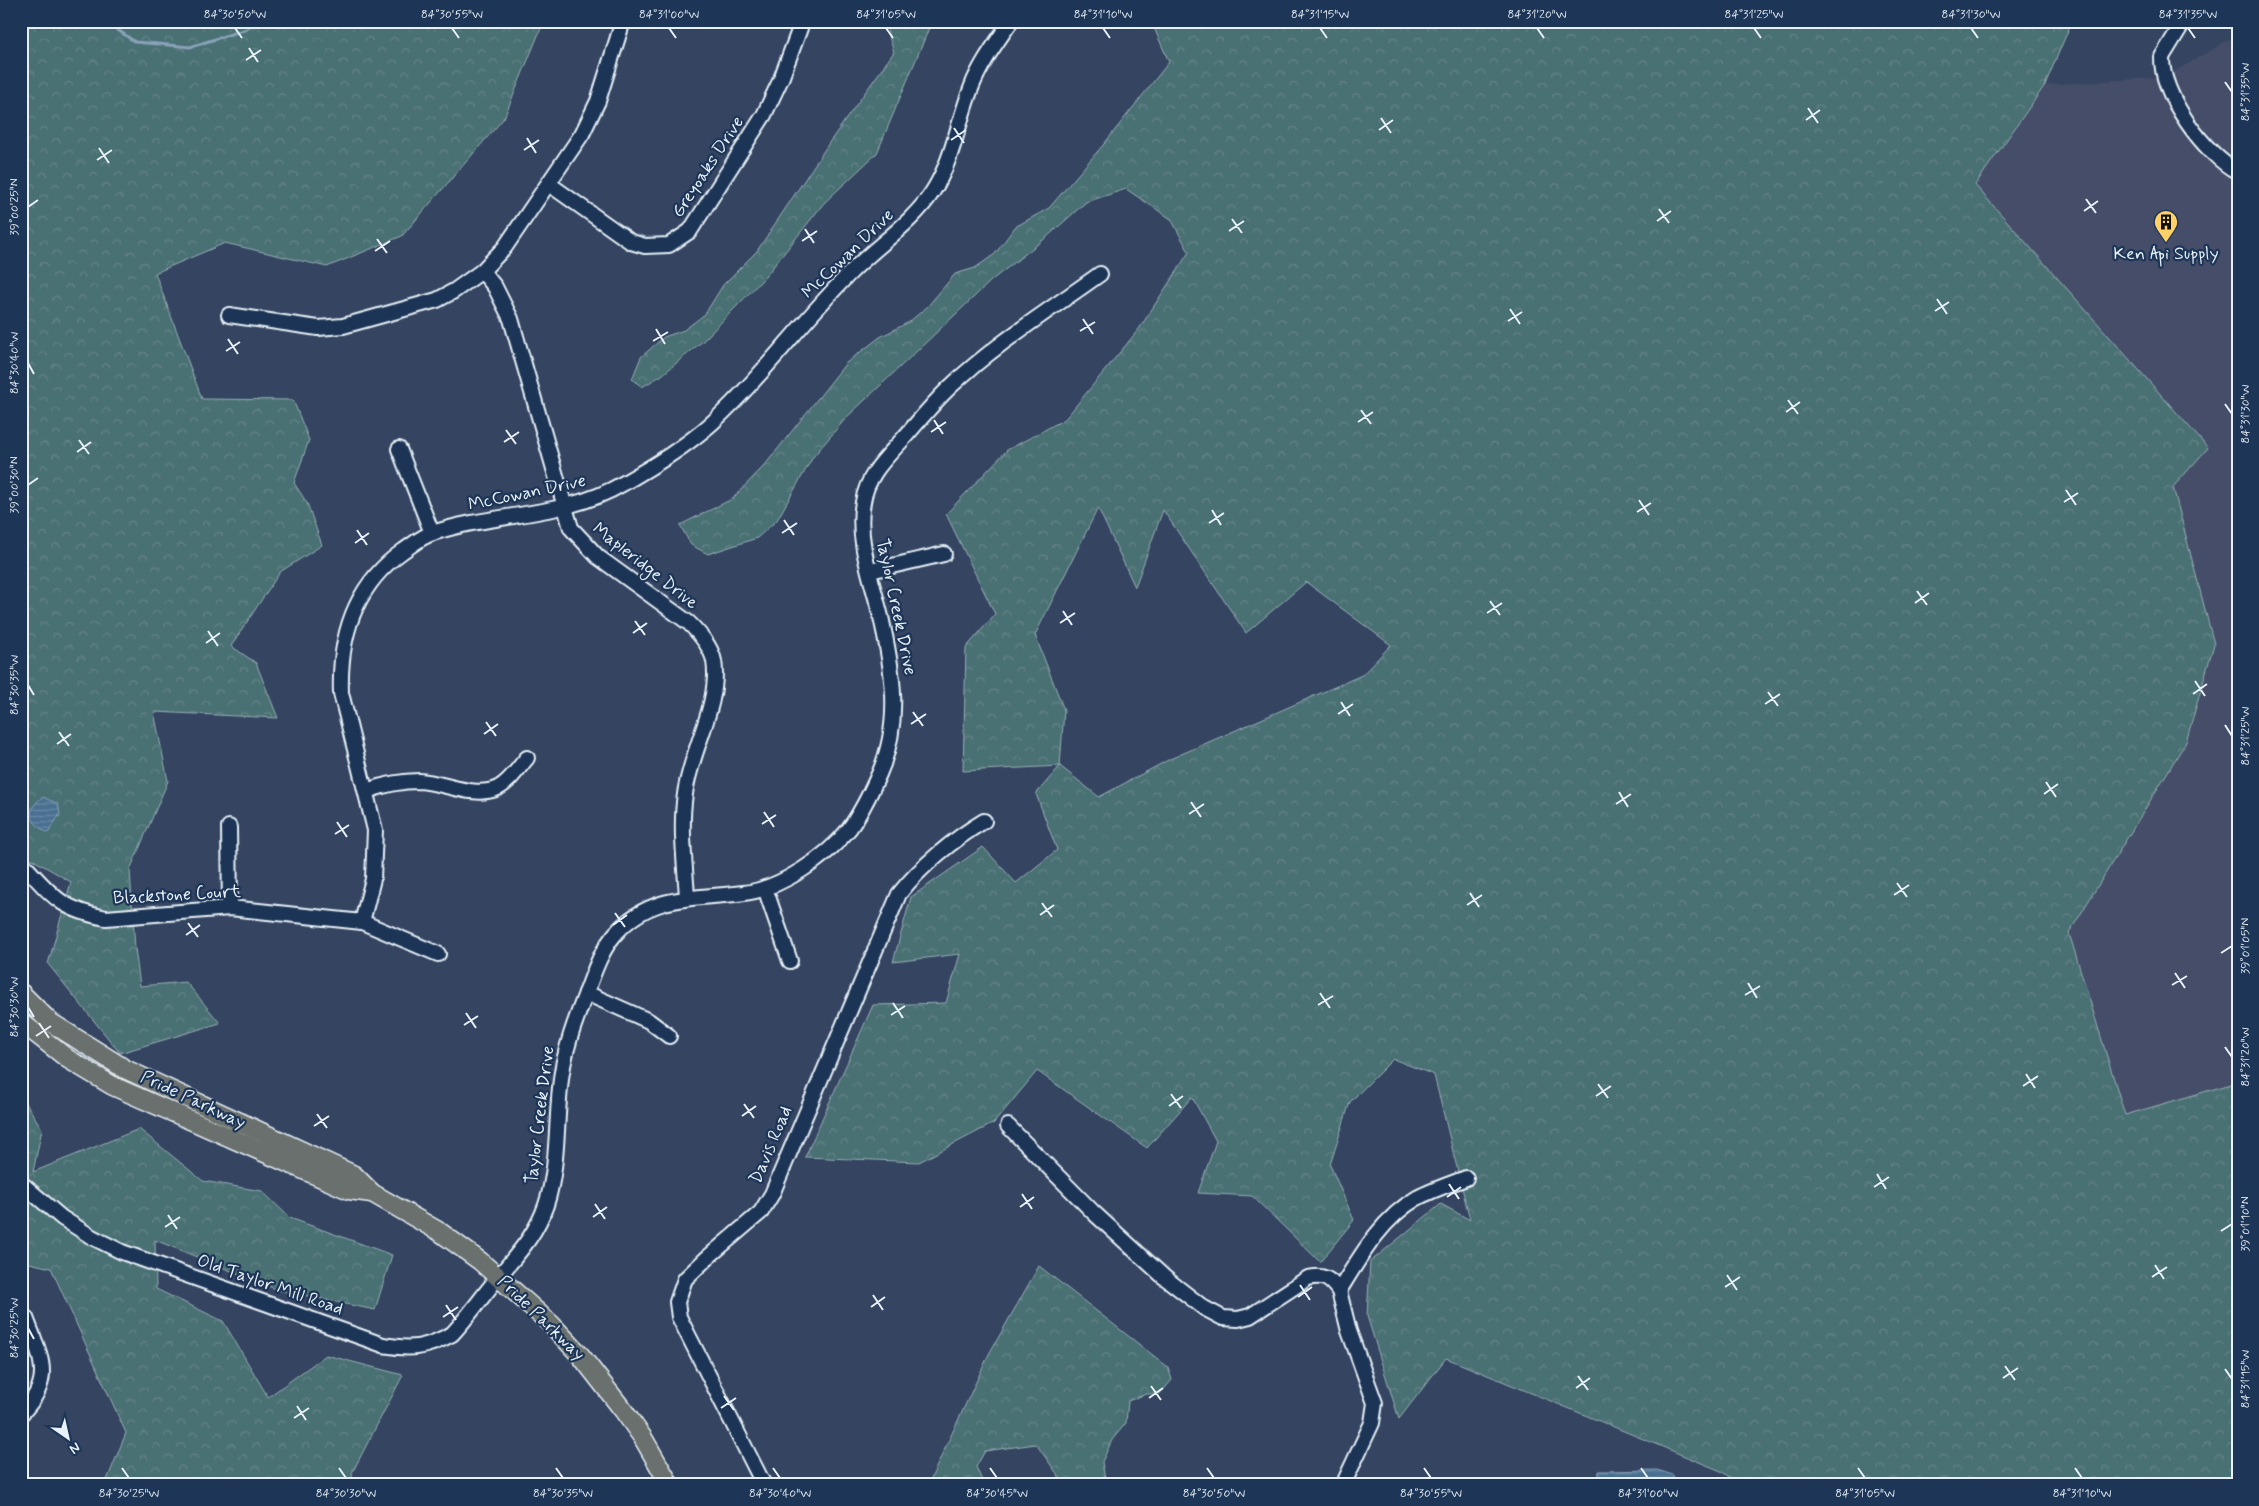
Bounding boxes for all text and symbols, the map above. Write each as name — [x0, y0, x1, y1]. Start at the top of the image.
text: 84°30'50"W — [204, 7, 266, 23]
text: 84°30'55"W — [421, 7, 483, 23]
text: 84°31'00"W — [639, 7, 699, 23]
text: 84°31'05"W — [856, 7, 916, 23]
text: 84°31'10"W — [1074, 7, 1132, 23]
text: 84°31'15"W — [1291, 7, 1349, 23]
text: 84°31'20"W — [1507, 7, 1567, 23]
text: 84°31'25"W — [1725, 7, 1783, 23]
text: 84°31'30"W — [1942, 7, 2001, 23]
text: 84°31'35"W — [2159, 7, 2217, 23]
text: 84°31'35"W — [2238, 63, 2254, 121]
street label: Greyoaks Drive — [666, 112, 750, 222]
text: 39°00'25"N — [7, 178, 23, 236]
street label: McCowan Drive — [797, 204, 899, 304]
building icon: Ken Api Supply — [2153, 209, 2179, 243]
place label: Ken Api Supply — [2113, 242, 2219, 267]
text: 84°30'40"W — [7, 332, 23, 394]
text: 84°31'30"W — [2238, 384, 2254, 443]
text: 39°00'30"N — [7, 456, 23, 514]
street label: McCowan Drive — [466, 469, 588, 517]
street label: Mapleridge Drive — [586, 517, 703, 616]
street label: Taylor Creek Drive — [870, 537, 922, 677]
text: 84°30'35"W — [7, 655, 23, 715]
text: 84°31'25"W — [2238, 707, 2254, 765]
street label: Blackstone Court — [112, 880, 242, 910]
text: 39°01'05"N — [2238, 918, 2254, 974]
text: 84°30'30"W — [7, 977, 23, 1037]
text: 84°31'20"W — [2238, 1027, 2254, 1087]
street label: Taylor Creek Drive — [520, 1045, 560, 1185]
street label: Pride Parkway — [137, 1065, 249, 1135]
street label: Davis Road — [744, 1102, 798, 1188]
text: 39°01'10"N — [2238, 1196, 2254, 1252]
street label: Old Taylor Mill Road — [194, 1249, 346, 1321]
street label: Pride Parkway — [492, 1270, 590, 1366]
text: 84°30'25"W — [7, 1298, 23, 1358]
text: 84°31'15"W — [2238, 1350, 2254, 1408]
north arrow — [42, 1414, 92, 1464]
text: N — [66, 1438, 84, 1458]
text: 84°30'25"W — [99, 1486, 159, 1502]
text: 84°30'30"W — [316, 1486, 376, 1502]
text: 84°30'35"W — [533, 1486, 593, 1502]
text: 84°30'40"W — [749, 1486, 811, 1502]
text: 84°30'45"W — [966, 1486, 1028, 1502]
text: 84°30'50"W — [1183, 1486, 1245, 1502]
text: 84°30'55"W — [1400, 1486, 1462, 1502]
text: 84°31'00"W — [1618, 1486, 1678, 1502]
text: 84°31'05"W — [1835, 1486, 1895, 1502]
text: 84°31'10"W — [2053, 1486, 2111, 1502]

